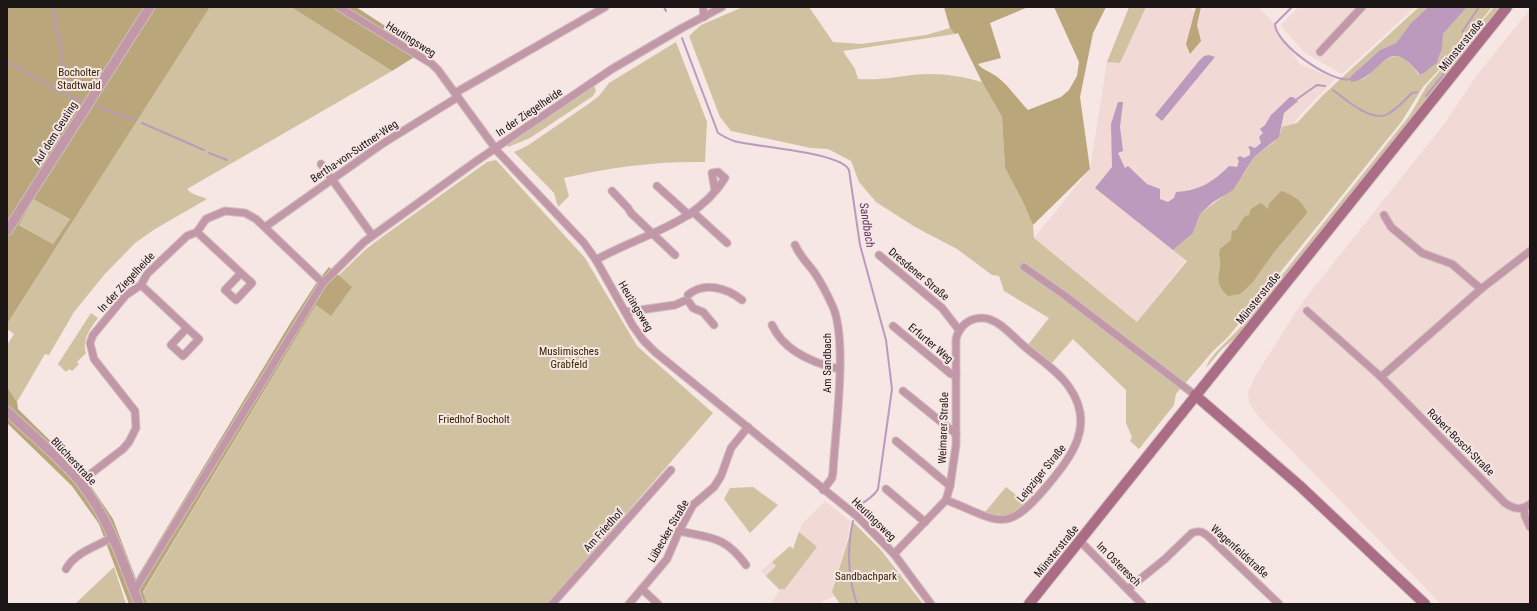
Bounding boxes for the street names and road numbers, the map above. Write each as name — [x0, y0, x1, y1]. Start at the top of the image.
street label: Münsterstraße — [1436, 17, 1486, 74]
street label: Heutingsweg — [383, 19, 438, 60]
street label: In der Ziegelheide — [494, 85, 565, 139]
street label: Auf dem Geuting — [31, 99, 80, 167]
street label: Bertha-von-Suttner-Weg — [308, 117, 400, 185]
street label: Dresdener Straße — [886, 245, 952, 303]
street label: In der Ziegelheide — [95, 250, 157, 315]
street label: Münsterstraße — [1233, 270, 1283, 327]
street label: Heutingsweg — [615, 279, 656, 334]
street label: Erfurter Weg — [906, 321, 956, 366]
street label: Am Sandbach — [821, 333, 834, 393]
street label: Weimarer Straße — [936, 392, 951, 464]
street label: Robert-Bosch-Straße — [1424, 406, 1497, 479]
street label: Blücherstraße — [48, 435, 99, 488]
street label: Leipziger Straße — [1014, 442, 1069, 505]
street label: Heutingsweg — [849, 495, 899, 544]
street label: Lübecker Straße — [645, 498, 692, 565]
street label: Am Friedhof — [581, 506, 626, 554]
street label: Wagenfeldstraße — [1208, 522, 1271, 581]
street label: Münsterstraße — [1031, 523, 1081, 580]
street label: Im Osteresch — [1094, 539, 1144, 589]

